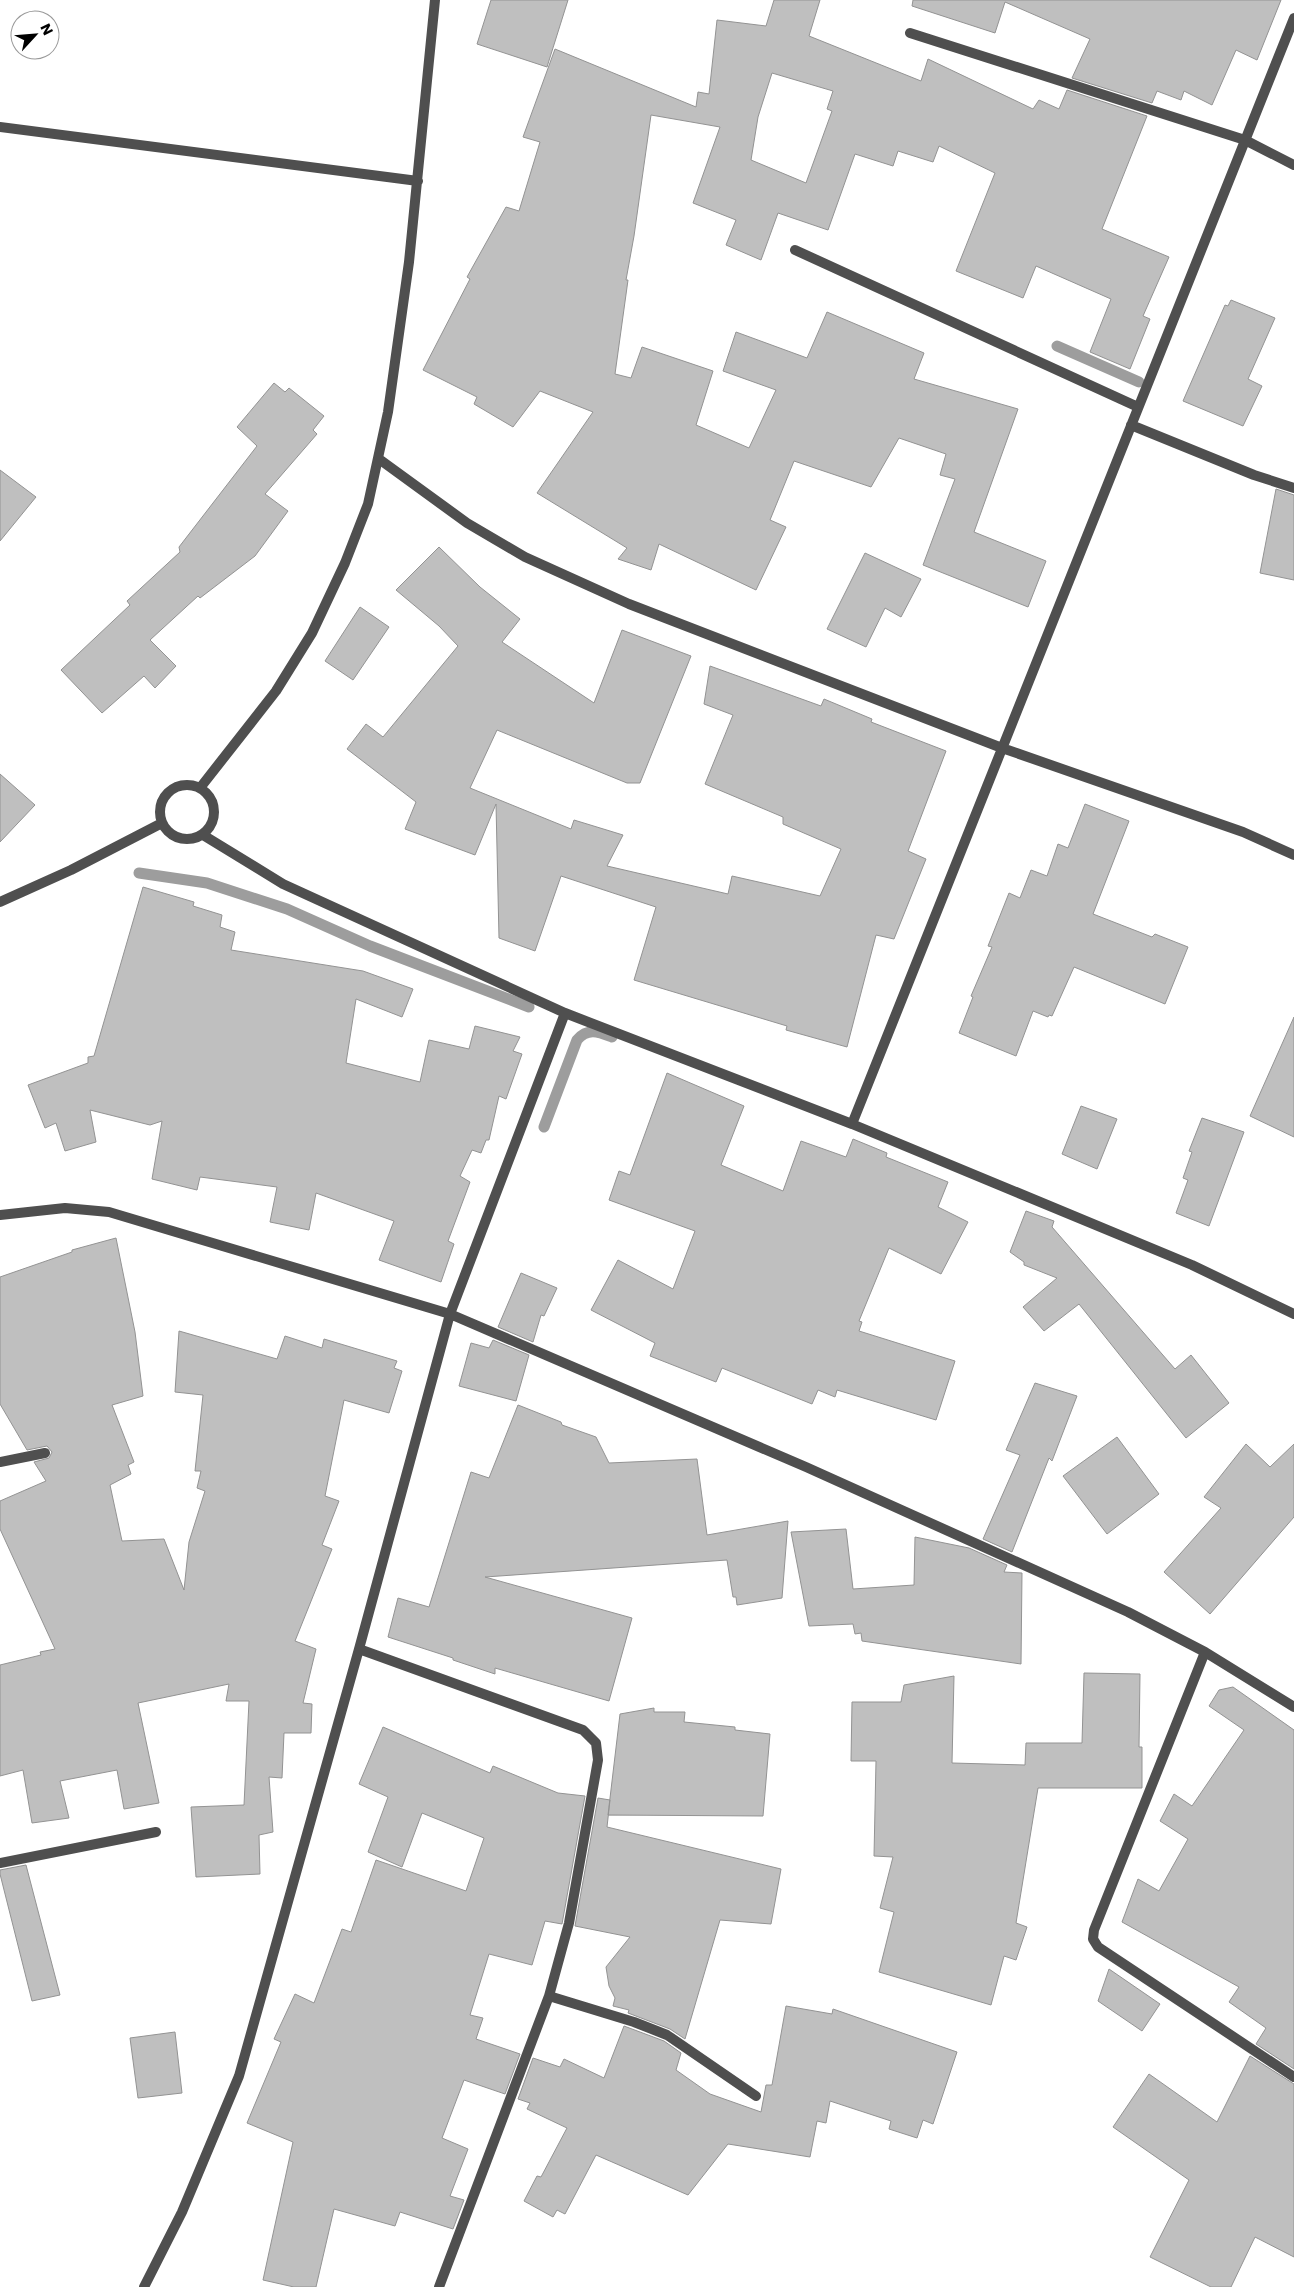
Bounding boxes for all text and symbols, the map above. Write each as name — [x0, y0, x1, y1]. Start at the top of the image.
north arrow — [10, 10, 60, 60]
text: N — [35, 20, 58, 38]

